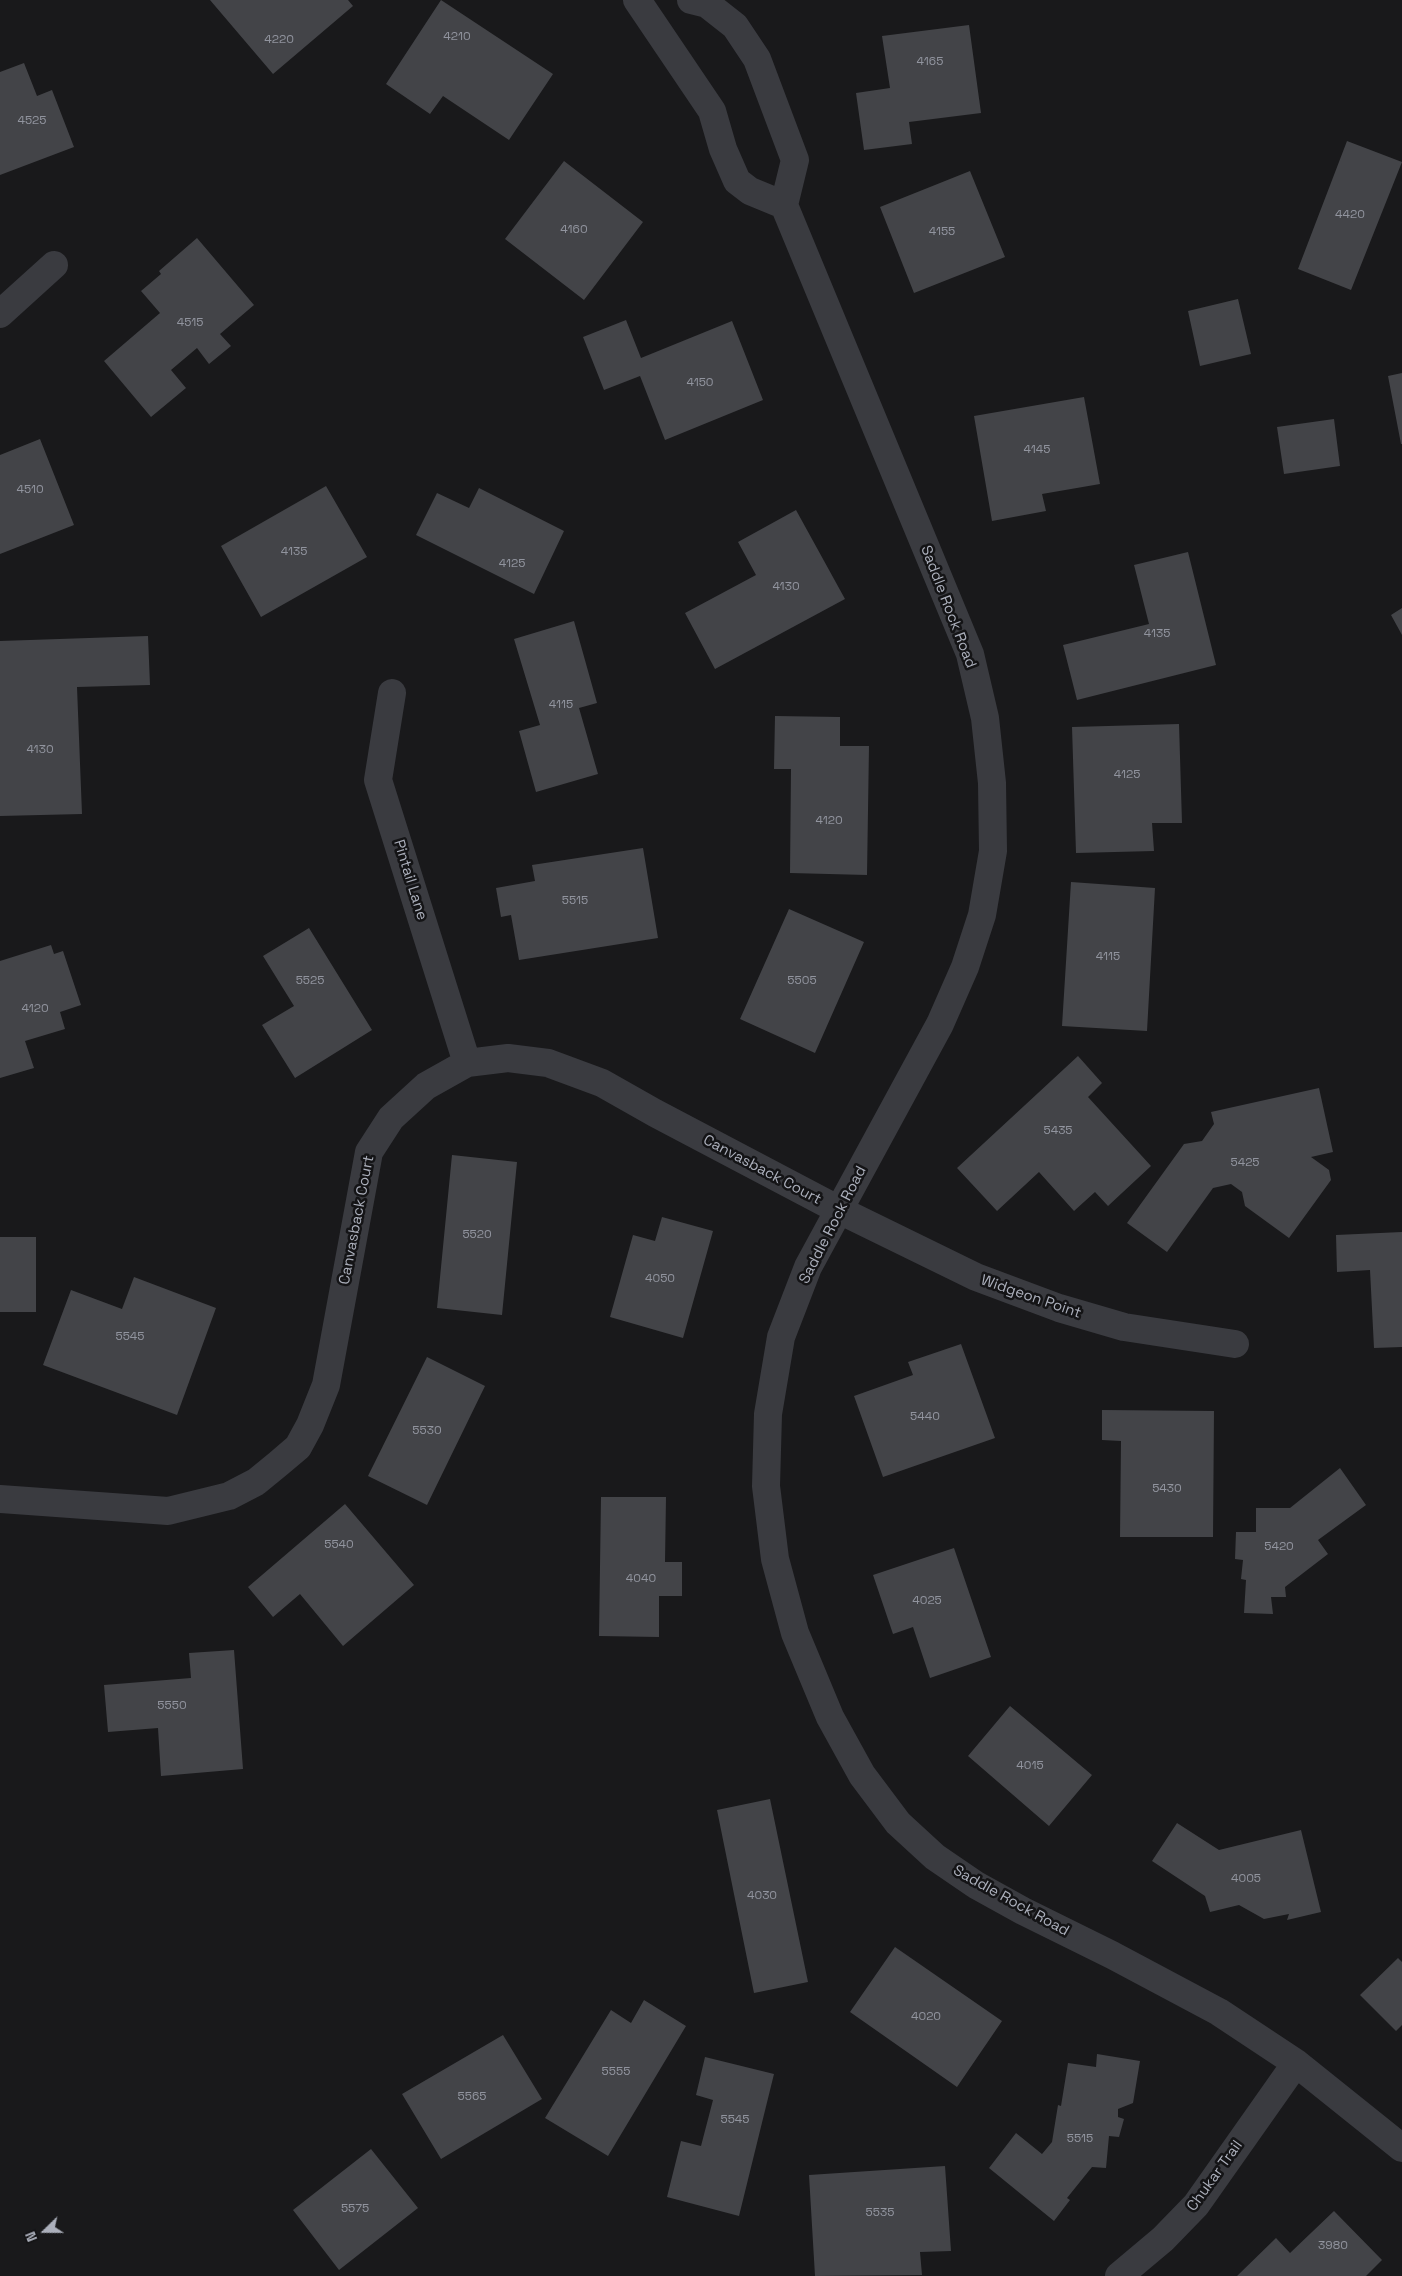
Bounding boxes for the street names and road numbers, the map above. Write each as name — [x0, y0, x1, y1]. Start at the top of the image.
street label: Saddle Rock Road — [916, 543, 980, 671]
street label: Pintail Lane — [389, 838, 431, 922]
street label: Canvasback Court — [700, 1131, 824, 1209]
street label: Canvasback Court — [336, 1154, 378, 1286]
street label: Saddle Rock Road — [796, 1163, 870, 1287]
street label: Widgeon Point — [978, 1271, 1084, 1323]
street label: Saddle Rock Road — [950, 1862, 1072, 1940]
street label: Chukar Trail — [1183, 2137, 1247, 2215]

